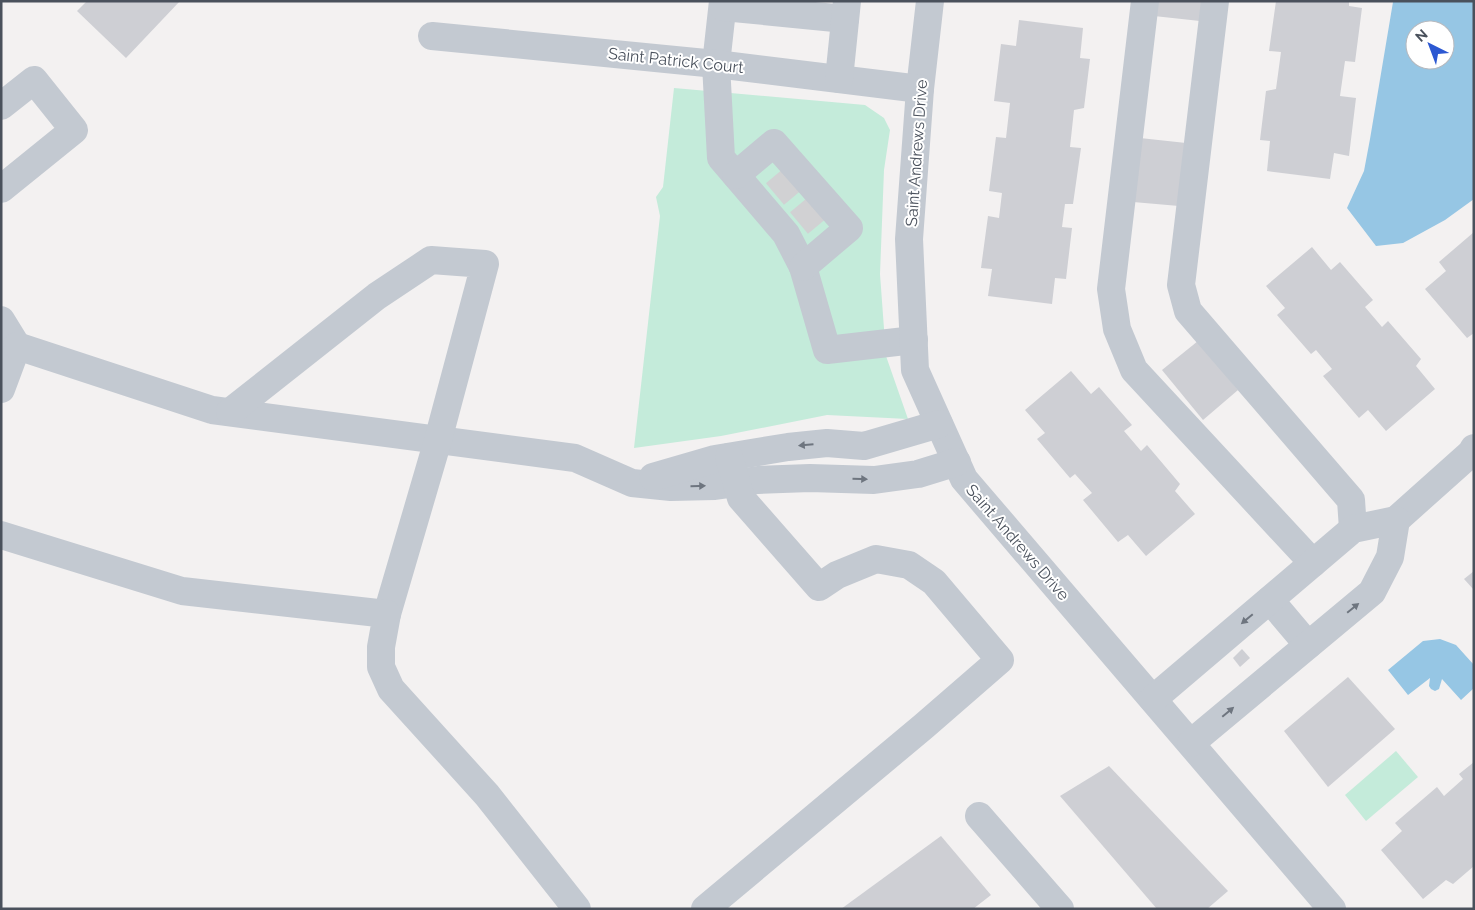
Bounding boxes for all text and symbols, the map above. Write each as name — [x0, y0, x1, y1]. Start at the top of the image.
north arrow — [1405, 20, 1455, 70]
text: N — [1412, 26, 1431, 45]
street label: Saint Patrick Court — [607, 44, 745, 77]
street label: Saint Andrews Drive — [902, 79, 931, 227]
one-way arrow — [798, 441, 814, 449]
one-way arrow — [852, 475, 868, 483]
street label: Saint Andrews Drive — [962, 480, 1073, 604]
one-way arrow — [690, 482, 706, 490]
one-way arrow — [1346, 603, 1359, 614]
one-way arrow — [1241, 614, 1254, 625]
one-way arrow — [1221, 707, 1234, 718]

